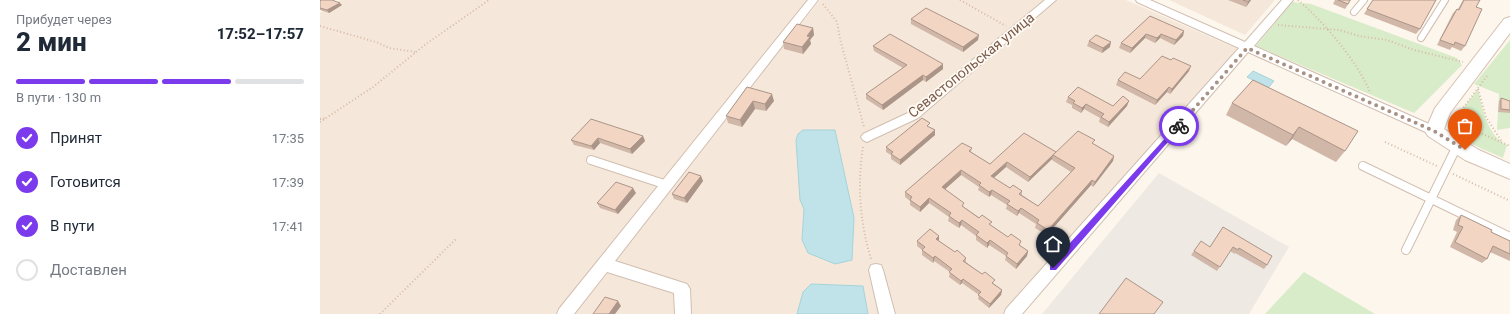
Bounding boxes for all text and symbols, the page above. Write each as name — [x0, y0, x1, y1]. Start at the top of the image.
street label: Севастопольская улица — [905, 9, 1037, 121]
text: Прибудет через — [16, 12, 112, 27]
text: 17:52–17:57 — [217, 25, 304, 43]
text: 2 мин — [16, 27, 87, 57]
text: В пути · 130 m — [16, 90, 101, 105]
courier — [1159, 106, 1199, 146]
pin — [1448, 109, 1482, 150]
icon: bike — [1168, 115, 1190, 137]
icon: bag — [1454, 115, 1476, 137]
icon: check — [16, 127, 38, 149]
text: Принят — [50, 129, 102, 147]
text: 17:35 — [272, 131, 304, 146]
icon: check — [16, 171, 38, 193]
text: Готовится — [50, 173, 121, 191]
text: 17:39 — [272, 175, 304, 190]
icon: check — [16, 215, 38, 237]
text: В пути — [50, 217, 95, 235]
text: 17:41 — [272, 219, 304, 234]
pin — [1036, 227, 1070, 268]
icon: home — [1042, 233, 1064, 255]
text: Доставлен — [50, 261, 127, 279]

